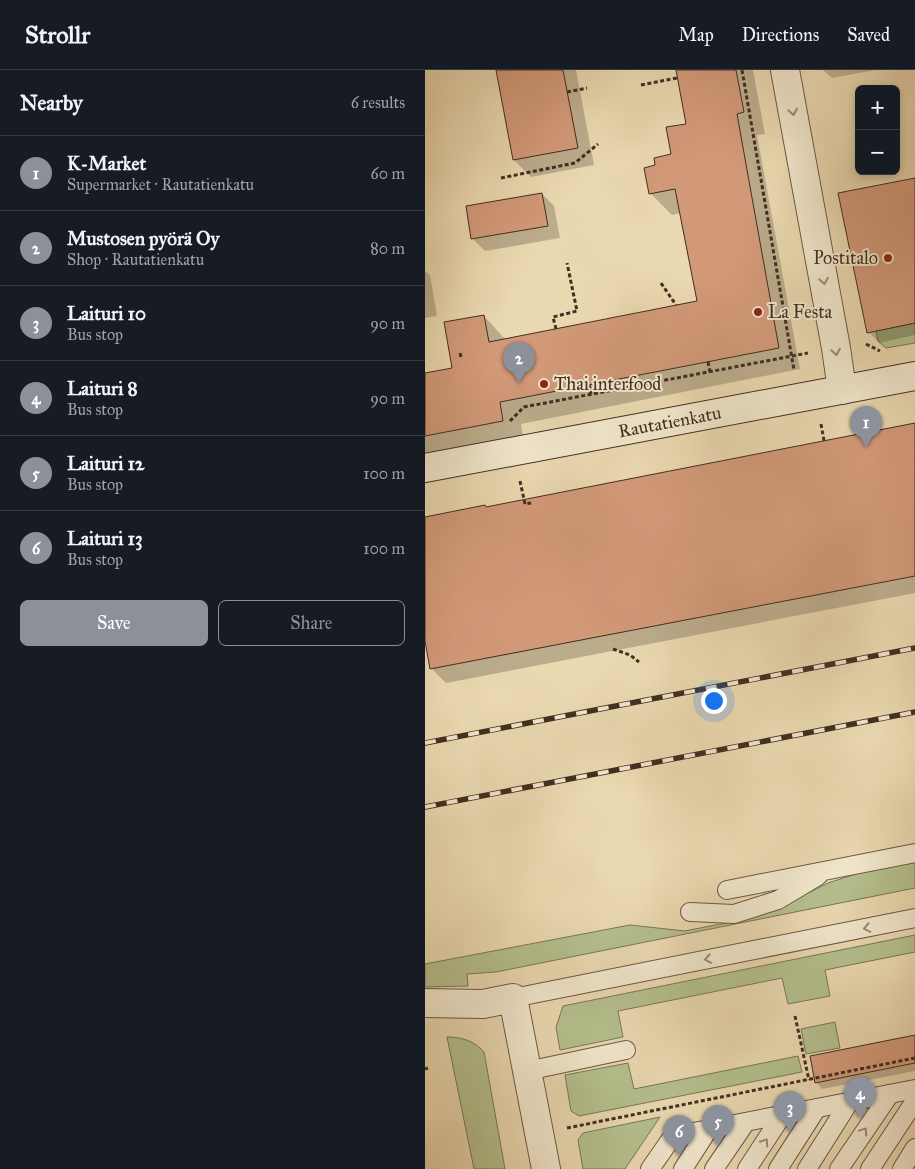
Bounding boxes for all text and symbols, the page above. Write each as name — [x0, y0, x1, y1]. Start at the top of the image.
text: Strollr — [25, 20, 90, 50]
text: Map — [678, 24, 714, 46]
text: Directions — [742, 24, 819, 46]
text: Saved — [847, 24, 890, 46]
map controls — [855, 85, 900, 175]
button: + — [855, 85, 900, 130]
text: Nearby — [20, 90, 83, 116]
text: 6 results — [351, 93, 405, 112]
one-way arrow — [787, 108, 797, 117]
button: − — [855, 130, 900, 175]
text: K-Market — [67, 152, 146, 175]
text: 1 — [33, 164, 39, 183]
text: 60 m — [371, 164, 405, 183]
text: Supermarket · Rautatienkatu — [67, 175, 254, 194]
text: Mustosen pyörä Oy — [67, 227, 220, 250]
text: 2 — [32, 239, 40, 258]
text: 80 m — [370, 239, 405, 258]
place label: Postitalo — [813, 247, 878, 269]
text: Shop · Rautatienkatu — [67, 250, 204, 269]
marker: Postitalo — [882, 252, 894, 264]
one-way arrow — [818, 277, 828, 285]
place label: La Festa — [768, 301, 833, 323]
text: Laituri 10 — [67, 302, 146, 325]
marker: La Festa — [752, 306, 764, 318]
text: 3 — [33, 314, 39, 333]
text: 90 m — [370, 314, 405, 333]
text: Bus stop — [67, 325, 123, 344]
pin: 2 — [503, 342, 535, 383]
one-way arrow — [831, 347, 841, 356]
place label: Thai interfood — [554, 373, 661, 395]
text: Laituri 8 — [67, 377, 138, 400]
marker: Thai interfood — [538, 378, 550, 390]
text: 4 — [32, 389, 40, 408]
text: 90 m — [370, 389, 405, 408]
text: Bus stop — [67, 400, 123, 419]
street label: Rautatienkatu — [616, 402, 723, 442]
pin: 1 — [850, 406, 882, 447]
text: Laituri 12 — [67, 452, 144, 475]
text: 5 — [32, 464, 40, 483]
text: 100 m — [363, 464, 405, 483]
text: Bus stop — [67, 475, 123, 494]
text: Laituri 13 — [67, 527, 143, 550]
text: 6 — [32, 539, 40, 558]
text: 100 m — [363, 539, 405, 558]
text: Bus stop — [67, 550, 123, 569]
button: Save — [20, 600, 208, 646]
button: Share — [218, 600, 405, 646]
your location — [701, 688, 727, 714]
one-way arrow — [863, 922, 872, 932]
one-way arrow — [703, 954, 712, 964]
pin: 4 — [844, 1077, 876, 1118]
pin: 3 — [774, 1091, 806, 1132]
pin: 5 — [702, 1105, 734, 1146]
pin: 6 — [663, 1115, 695, 1156]
one-way arrow — [858, 1128, 867, 1137]
one-way arrow — [759, 1138, 768, 1147]

